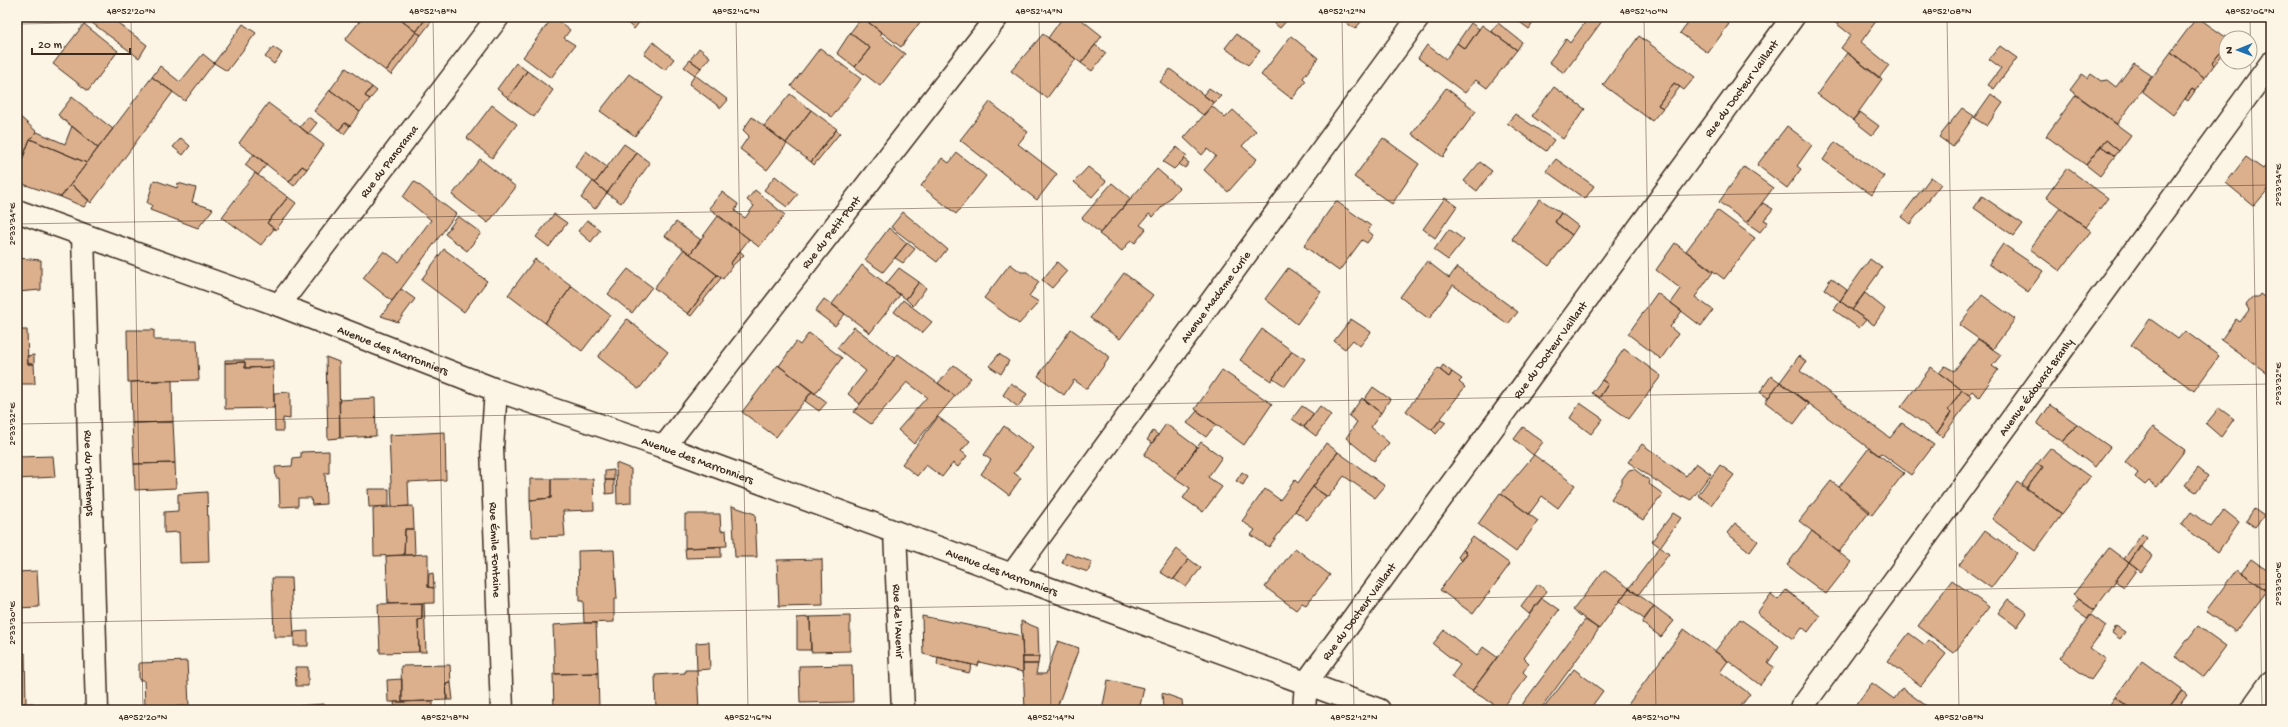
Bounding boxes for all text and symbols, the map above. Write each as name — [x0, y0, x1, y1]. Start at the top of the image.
text: 48°52'20"N — [107, 6, 156, 18]
text: 48°52'18"N — [409, 6, 457, 18]
text: 48°52'16"N — [712, 6, 760, 18]
text: 48°52'14"N — [1016, 6, 1063, 18]
text: 48°52'12"N — [1318, 6, 1366, 18]
text: 48°52'10"N — [1620, 6, 1668, 18]
text: 48°52'08"N — [1922, 6, 1972, 18]
text: 48°52'06"N — [2226, 6, 2275, 18]
scale bar — [32, 30, 130, 56]
north arrow — [2218, 30, 2258, 70]
street label: Rue du Docteur Vaillant — [1702, 37, 1783, 141]
text: 20 m — [38, 39, 63, 53]
text: N — [2224, 46, 2236, 54]
street label: Rue du Panorama — [358, 123, 423, 201]
text: 2°33'34"E — [2273, 163, 2285, 206]
street label: Rue du Petit Pont — [800, 193, 865, 272]
text: 2°33'34"E — [7, 202, 19, 245]
street label: Avenue Madame Curie — [1178, 248, 1255, 346]
street label: Rue du Docteur Vaillant — [1511, 299, 1592, 402]
street label: Avenue des Marronniers — [335, 324, 451, 380]
street label: Avenue Édouard Branly — [1997, 336, 2077, 439]
text: 2°33'32"E — [2273, 362, 2285, 405]
text: 2°33'32"E — [7, 402, 19, 445]
street label: Rue du Printemps — [80, 430, 96, 517]
street label: Avenue des Marronniers — [639, 435, 756, 489]
street label: Rue Émile Fontaine — [485, 502, 503, 599]
street label: Avenue des Marronniers — [944, 546, 1060, 600]
street label: Rue du Docteur Vaillant — [1320, 560, 1401, 664]
text: 2°33'30"E — [2273, 561, 2285, 606]
street label: Rue de l'Avenir — [888, 584, 906, 660]
text: 2°33'30"E — [7, 600, 19, 645]
text: 48°52'20"N — [119, 712, 168, 724]
text: 48°52'18"N — [421, 712, 469, 724]
text: 48°52'16"N — [724, 712, 772, 724]
text: 48°52'14"N — [1028, 712, 1075, 724]
text: 48°52'12"N — [1330, 712, 1378, 724]
text: 48°52'10"N — [1632, 712, 1680, 724]
text: 48°52'08"N — [1934, 712, 1984, 724]

